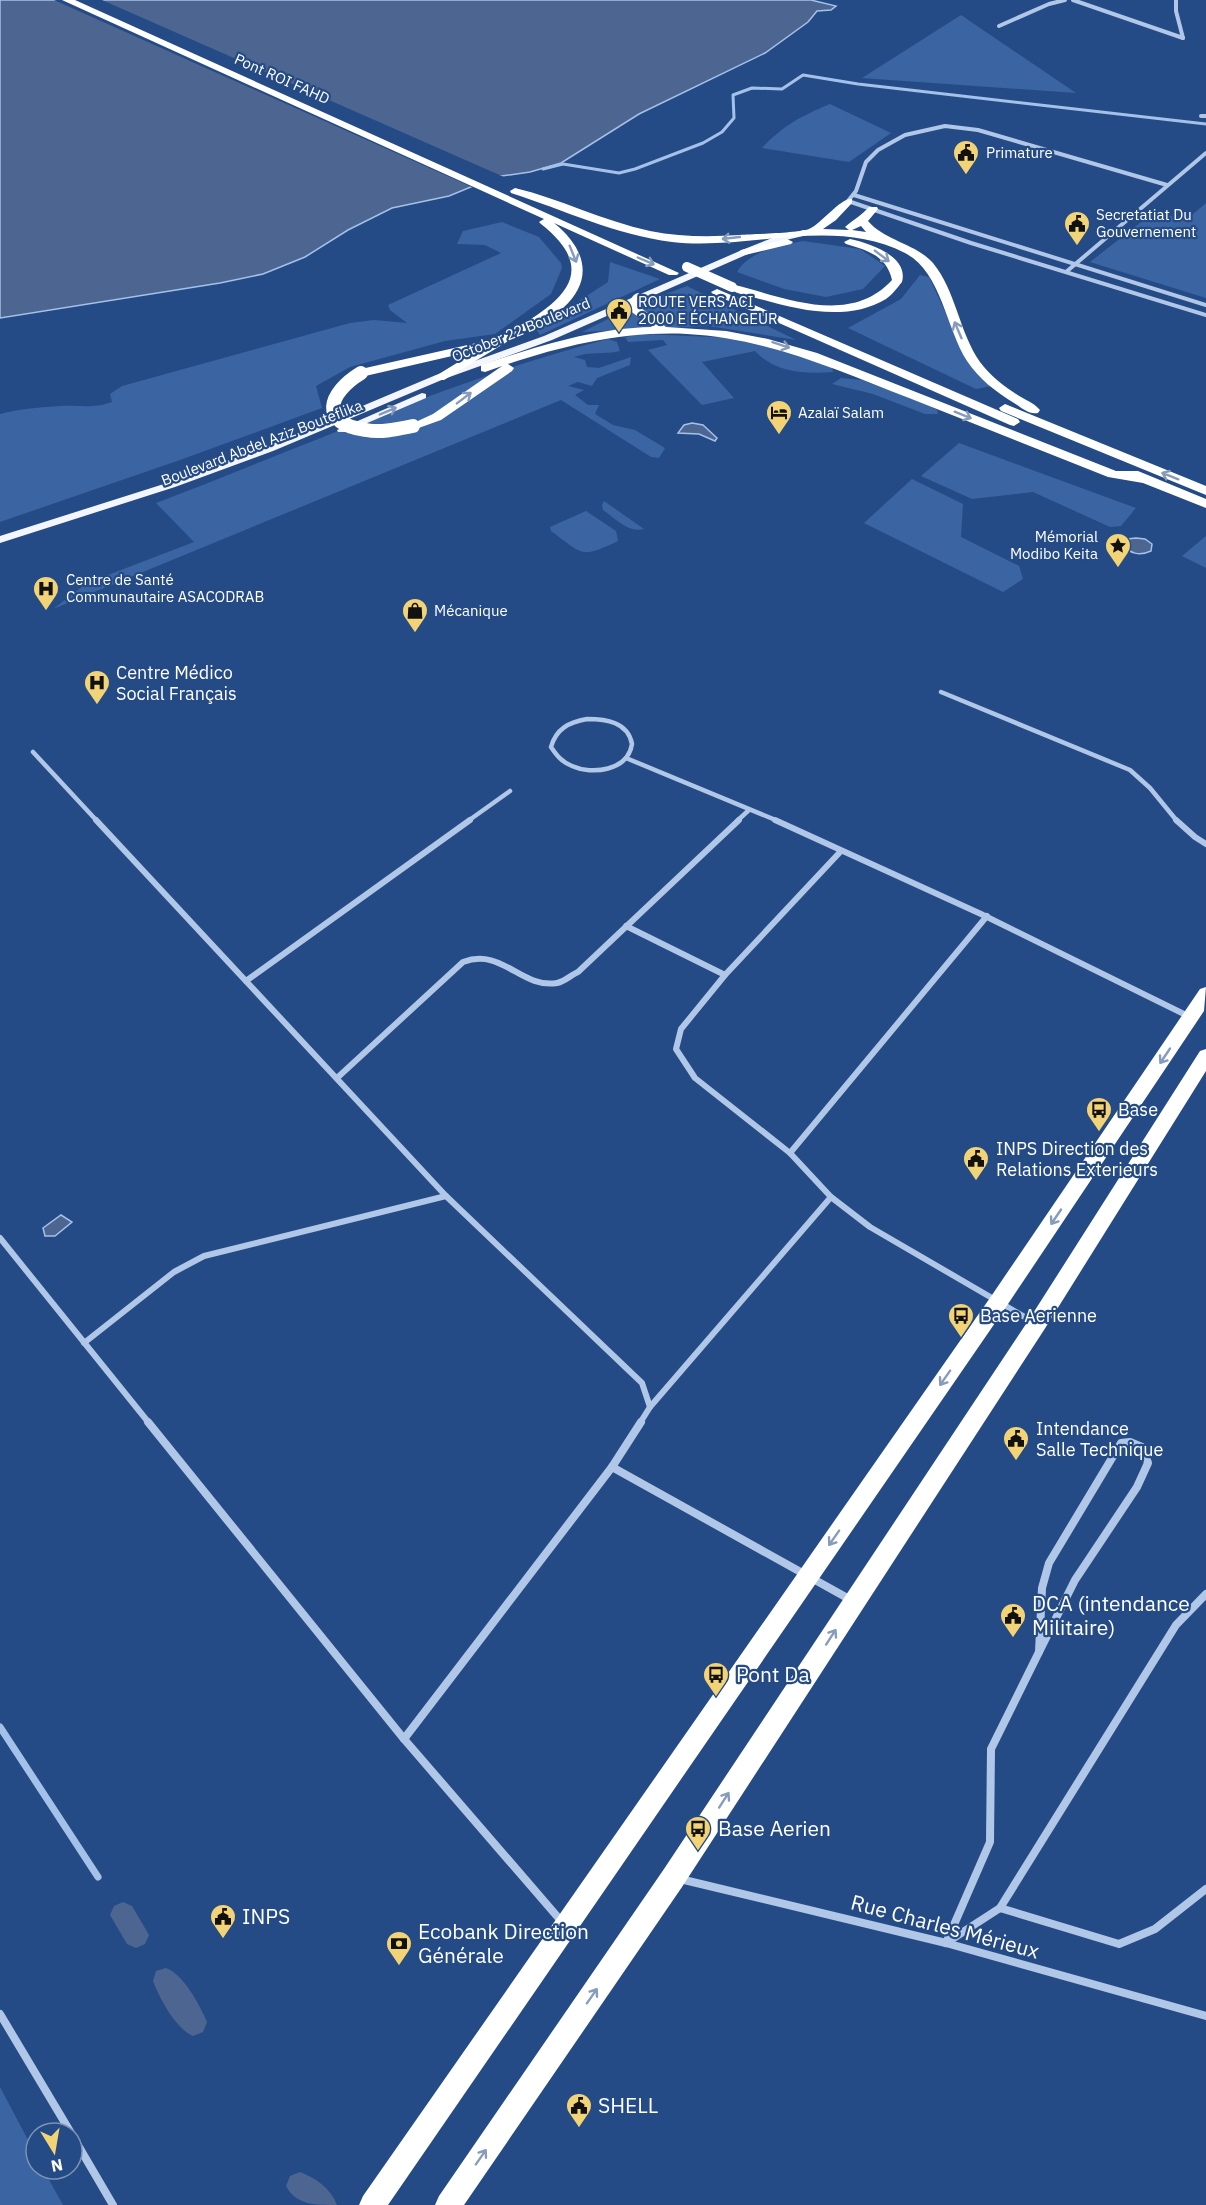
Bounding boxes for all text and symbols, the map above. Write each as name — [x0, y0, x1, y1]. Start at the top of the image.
street label: Pont ROI FAHD — [232, 49, 333, 108]
public building icon: Primature — [951, 138, 981, 176]
place label: Primature — [986, 143, 1053, 162]
place label: Secretatiat Du Gouvernement — [1096, 205, 1196, 241]
public building icon: Secretatiat Du Gouvernement — [1062, 209, 1092, 247]
one-way arrow — [722, 233, 742, 244]
one-way arrow — [569, 245, 580, 263]
one-way arrow — [874, 249, 890, 262]
one-way arrow — [636, 256, 654, 267]
place label: ROUTE VERS ACI 2000 E ÉCHANGEUR — [638, 292, 778, 328]
street label: October 22 Boulevard — [449, 293, 593, 366]
public building icon: ROUTE VERS ACI 2000 E ÉCHANGEUR — [604, 296, 634, 334]
one-way arrow — [952, 322, 963, 340]
one-way arrow — [771, 341, 790, 352]
one-way arrow — [455, 391, 471, 404]
street label: Boulevard Abdel Aziz Bouteflika — [158, 395, 365, 490]
hotel icon: Azalaï Salam — [764, 398, 794, 436]
place label: Azalaï Salam — [798, 403, 884, 422]
one-way arrow — [378, 405, 397, 416]
one-way arrow — [953, 410, 972, 421]
one-way arrow — [1161, 470, 1180, 481]
place label: Mémorial Modibo Keita — [1010, 527, 1098, 563]
place icon: Mémorial Modibo Keita — [1103, 531, 1133, 569]
place label: Centre de Santé Communautaire ASACODRAB — [66, 570, 264, 606]
hospital icon: Centre de Santé Communautaire ASACODRAB — [31, 574, 61, 612]
shop icon: Mécanique — [400, 596, 430, 634]
place label: Mécanique — [434, 601, 508, 620]
place label: Centre Médico Social Français — [116, 661, 237, 705]
hospital icon: Centre Médico Social Français — [82, 668, 112, 706]
one-way arrow — [1159, 1047, 1172, 1064]
bus stop icon: Base — [1084, 1095, 1114, 1133]
place label: Base — [1118, 1098, 1158, 1121]
place label: INPS Direction des Relations Exterieurs — [996, 1137, 1158, 1181]
public building icon: INPS Direction des Relations Exterieurs — [961, 1144, 991, 1182]
one-way arrow — [1050, 1208, 1062, 1225]
bus stop icon: Base Aerienne — [946, 1301, 976, 1339]
place label: Base Aerienne — [980, 1304, 1097, 1327]
one-way arrow — [939, 1369, 951, 1385]
place label: Intendance Salle Technique — [1036, 1417, 1164, 1461]
public building icon: Intendance Salle Technique — [1001, 1424, 1031, 1462]
one-way arrow — [828, 1529, 840, 1545]
place label: DCA (intendance Militaire) — [1032, 1589, 1190, 1641]
public building icon: DCA (intendance Militaire) — [998, 1601, 1028, 1639]
one-way arrow — [826, 1629, 838, 1646]
bus stop icon: Pont Da — [701, 1660, 731, 1698]
place label: Pont Da — [736, 1660, 810, 1688]
one-way arrow — [719, 1792, 731, 1809]
bus stop icon: Base Aerien — [683, 1814, 713, 1852]
place label: Base Aerien — [718, 1814, 831, 1842]
street label: Rue Charles Mérieux — [848, 1887, 1043, 1965]
public building icon: INPS — [208, 1902, 238, 1940]
place label: INPS — [242, 1902, 290, 1930]
place label: Ecobank Direction Générale — [418, 1917, 589, 1969]
bank icon: Ecobank Direction Générale — [384, 1929, 414, 1967]
one-way arrow — [586, 1989, 598, 2005]
public building icon: SHELL — [564, 2091, 594, 2129]
place label: SHELL — [598, 2091, 658, 2119]
north arrow — [24, 2121, 84, 2181]
one-way arrow — [475, 2149, 487, 2165]
text: N — [49, 2155, 64, 2177]

